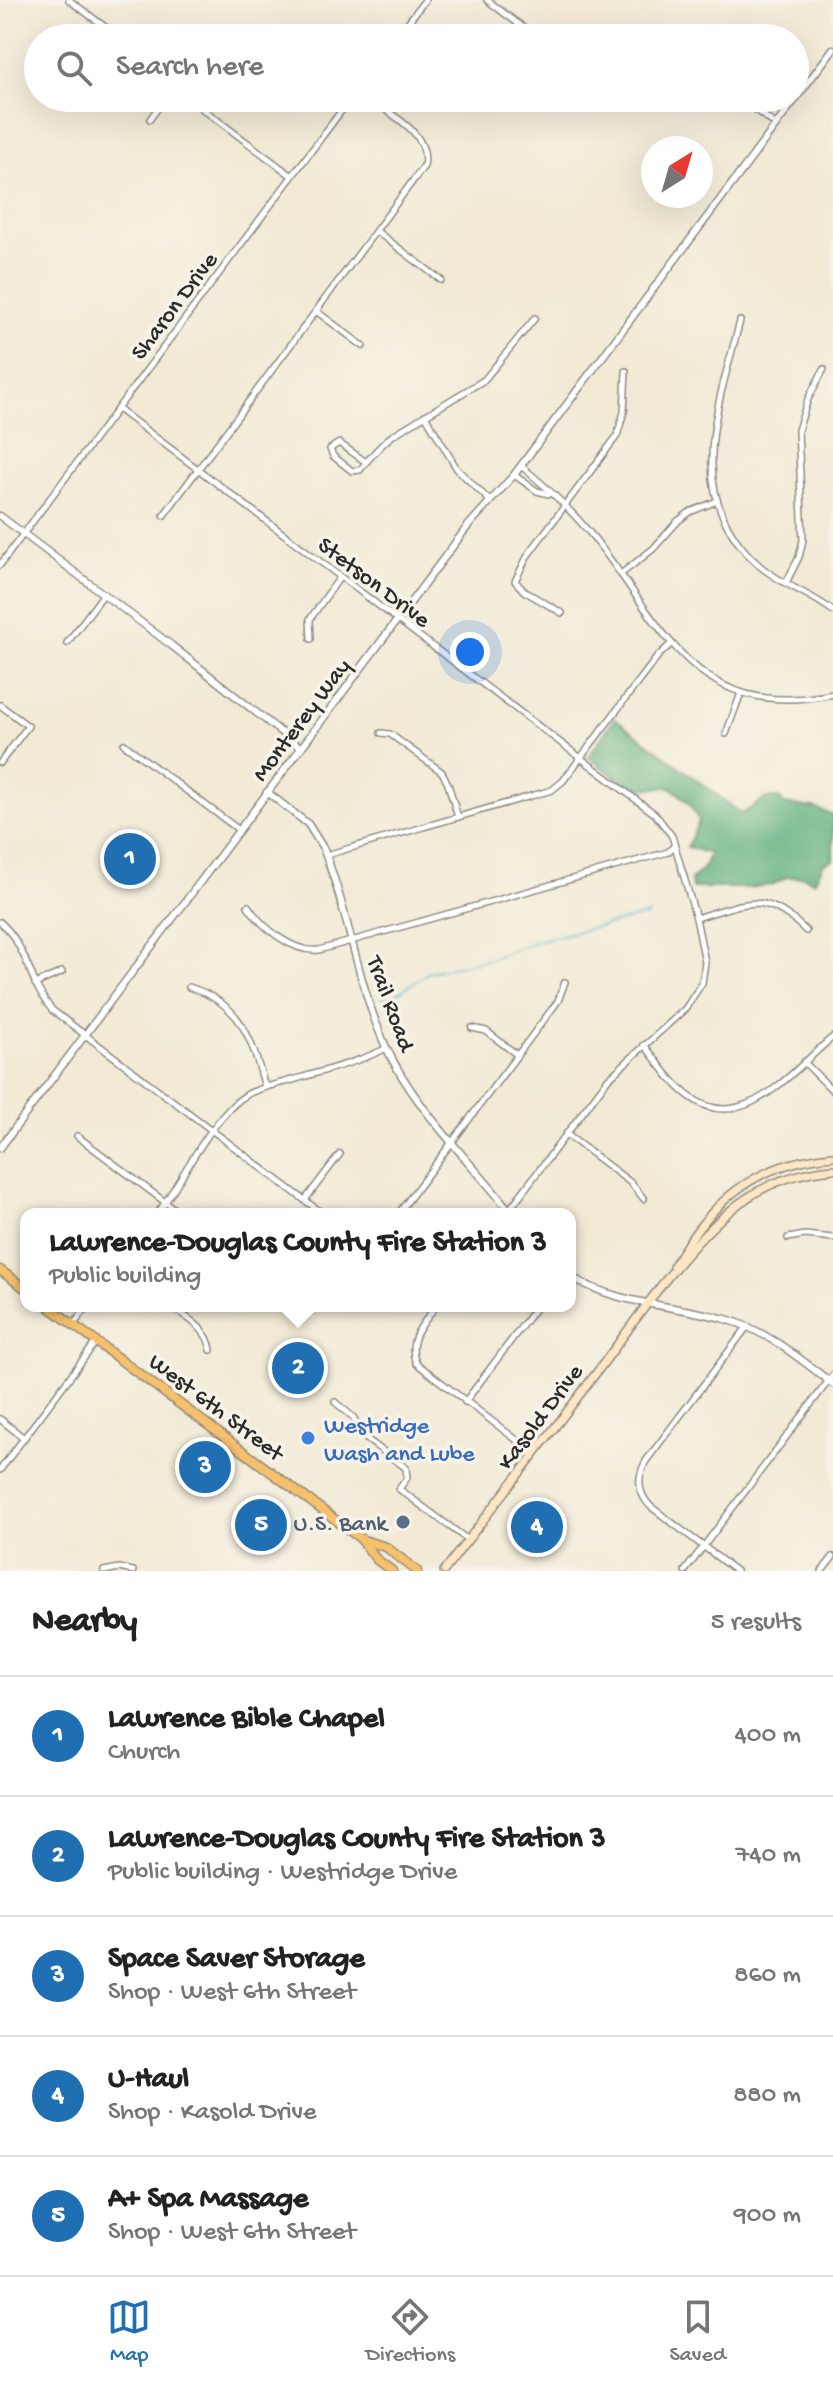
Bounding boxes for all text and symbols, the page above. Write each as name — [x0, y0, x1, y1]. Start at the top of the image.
search box — [24, 24, 809, 112]
icon: search — [52, 46, 96, 90]
text: Search here — [116, 51, 264, 86]
north arrow — [641, 136, 713, 208]
street label: Sharon Drive — [126, 247, 226, 367]
street label: Stetson Drive — [311, 532, 436, 636]
your location — [450, 632, 490, 672]
street label: Monterey Way — [247, 654, 359, 788]
pin: 1 — [104, 829, 156, 889]
street label: Trail Road — [357, 951, 420, 1058]
popup — [20, 1208, 576, 1312]
text: Lawrence-Douglas County Fire Station 3 — [49, 1227, 547, 1262]
text: Public building — [49, 1262, 201, 1293]
pin: 2 — [272, 1338, 324, 1398]
street label: West 6th Street — [142, 1349, 290, 1470]
street label: Kasold Drive — [493, 1359, 591, 1477]
place label: Westridge Wash and Lube — [324, 1413, 475, 1470]
marker: Westridge Wash and Lube — [299, 1429, 317, 1447]
pin: 3 — [179, 1437, 231, 1497]
pin: 5 — [235, 1495, 287, 1555]
pin: 4 — [511, 1497, 563, 1557]
place label: U.S. Bank — [294, 1511, 389, 1540]
marker: U.S. Bank — [394, 1513, 412, 1531]
text: Nearby — [32, 1603, 137, 1643]
text: 5 results — [711, 1608, 801, 1639]
text: Lawrence Bible Chapel — [108, 1703, 385, 1738]
text: 1 — [53, 1721, 63, 1752]
text: 400 m — [735, 1721, 801, 1752]
text: Church — [108, 1738, 180, 1769]
text: Lawrence-Douglas County Fire Station 3 — [108, 1823, 605, 1858]
text: 2 — [52, 1841, 64, 1872]
text: 740 m — [736, 1841, 801, 1872]
text: Public building · Westridge Drive — [108, 1858, 457, 1889]
text: Space Saver Storage — [108, 1943, 365, 1978]
text: 3 — [51, 1961, 65, 1992]
text: 860 m — [734, 1961, 801, 1992]
text: Shop · West 6th Street — [108, 1978, 356, 2009]
text: U-Haul — [108, 2063, 189, 2098]
text: 4 — [52, 2081, 64, 2112]
text: 880 m — [733, 2081, 801, 2112]
text: Shop · Kasold Drive — [108, 2098, 316, 2129]
text: A+ Spa Massage — [108, 2183, 309, 2218]
text: 5 — [51, 2201, 65, 2232]
text: 900 m — [734, 2201, 801, 2232]
text: Shop · West 6th Street — [108, 2218, 356, 2249]
tab: Map — [107, 2295, 151, 2369]
tab: Directions — [366, 2295, 455, 2369]
tab: Saved — [669, 2295, 726, 2369]

